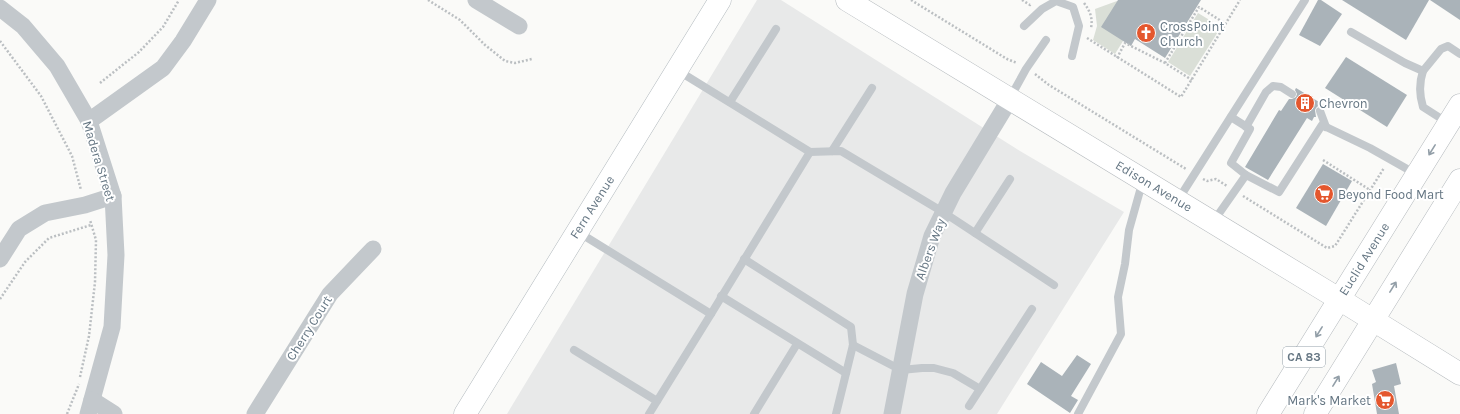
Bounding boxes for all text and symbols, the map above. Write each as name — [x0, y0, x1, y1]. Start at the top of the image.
place label: CrossPoint Church — [1160, 19, 1224, 49]
church icon: CrossPoint Church — [1135, 22, 1157, 44]
building icon: Chevron — [1294, 92, 1316, 114]
place label: Chevron — [1319, 96, 1368, 111]
street label: Madera Street — [80, 119, 118, 203]
one-way arrow — [1428, 144, 1436, 155]
street label: Edison Avenue — [1113, 157, 1195, 215]
street label: Fern Avenue — [567, 172, 617, 241]
supermarket icon: Beyond Food Mart — [1313, 183, 1335, 205]
place label: Beyond Food Mart — [1338, 187, 1444, 202]
street label: Albers Way — [912, 216, 948, 282]
street label: Euclid Avenue — [1336, 220, 1393, 298]
one-way arrow — [1390, 281, 1398, 293]
street label: Cherry Court — [283, 293, 335, 363]
one-way arrow — [1315, 326, 1323, 337]
road number: CA 83 — [1283, 347, 1325, 367]
one-way arrow — [1332, 375, 1340, 387]
supermarket icon: Mark's Market — [1374, 389, 1396, 411]
place label: Mark's Market — [1287, 393, 1371, 408]

